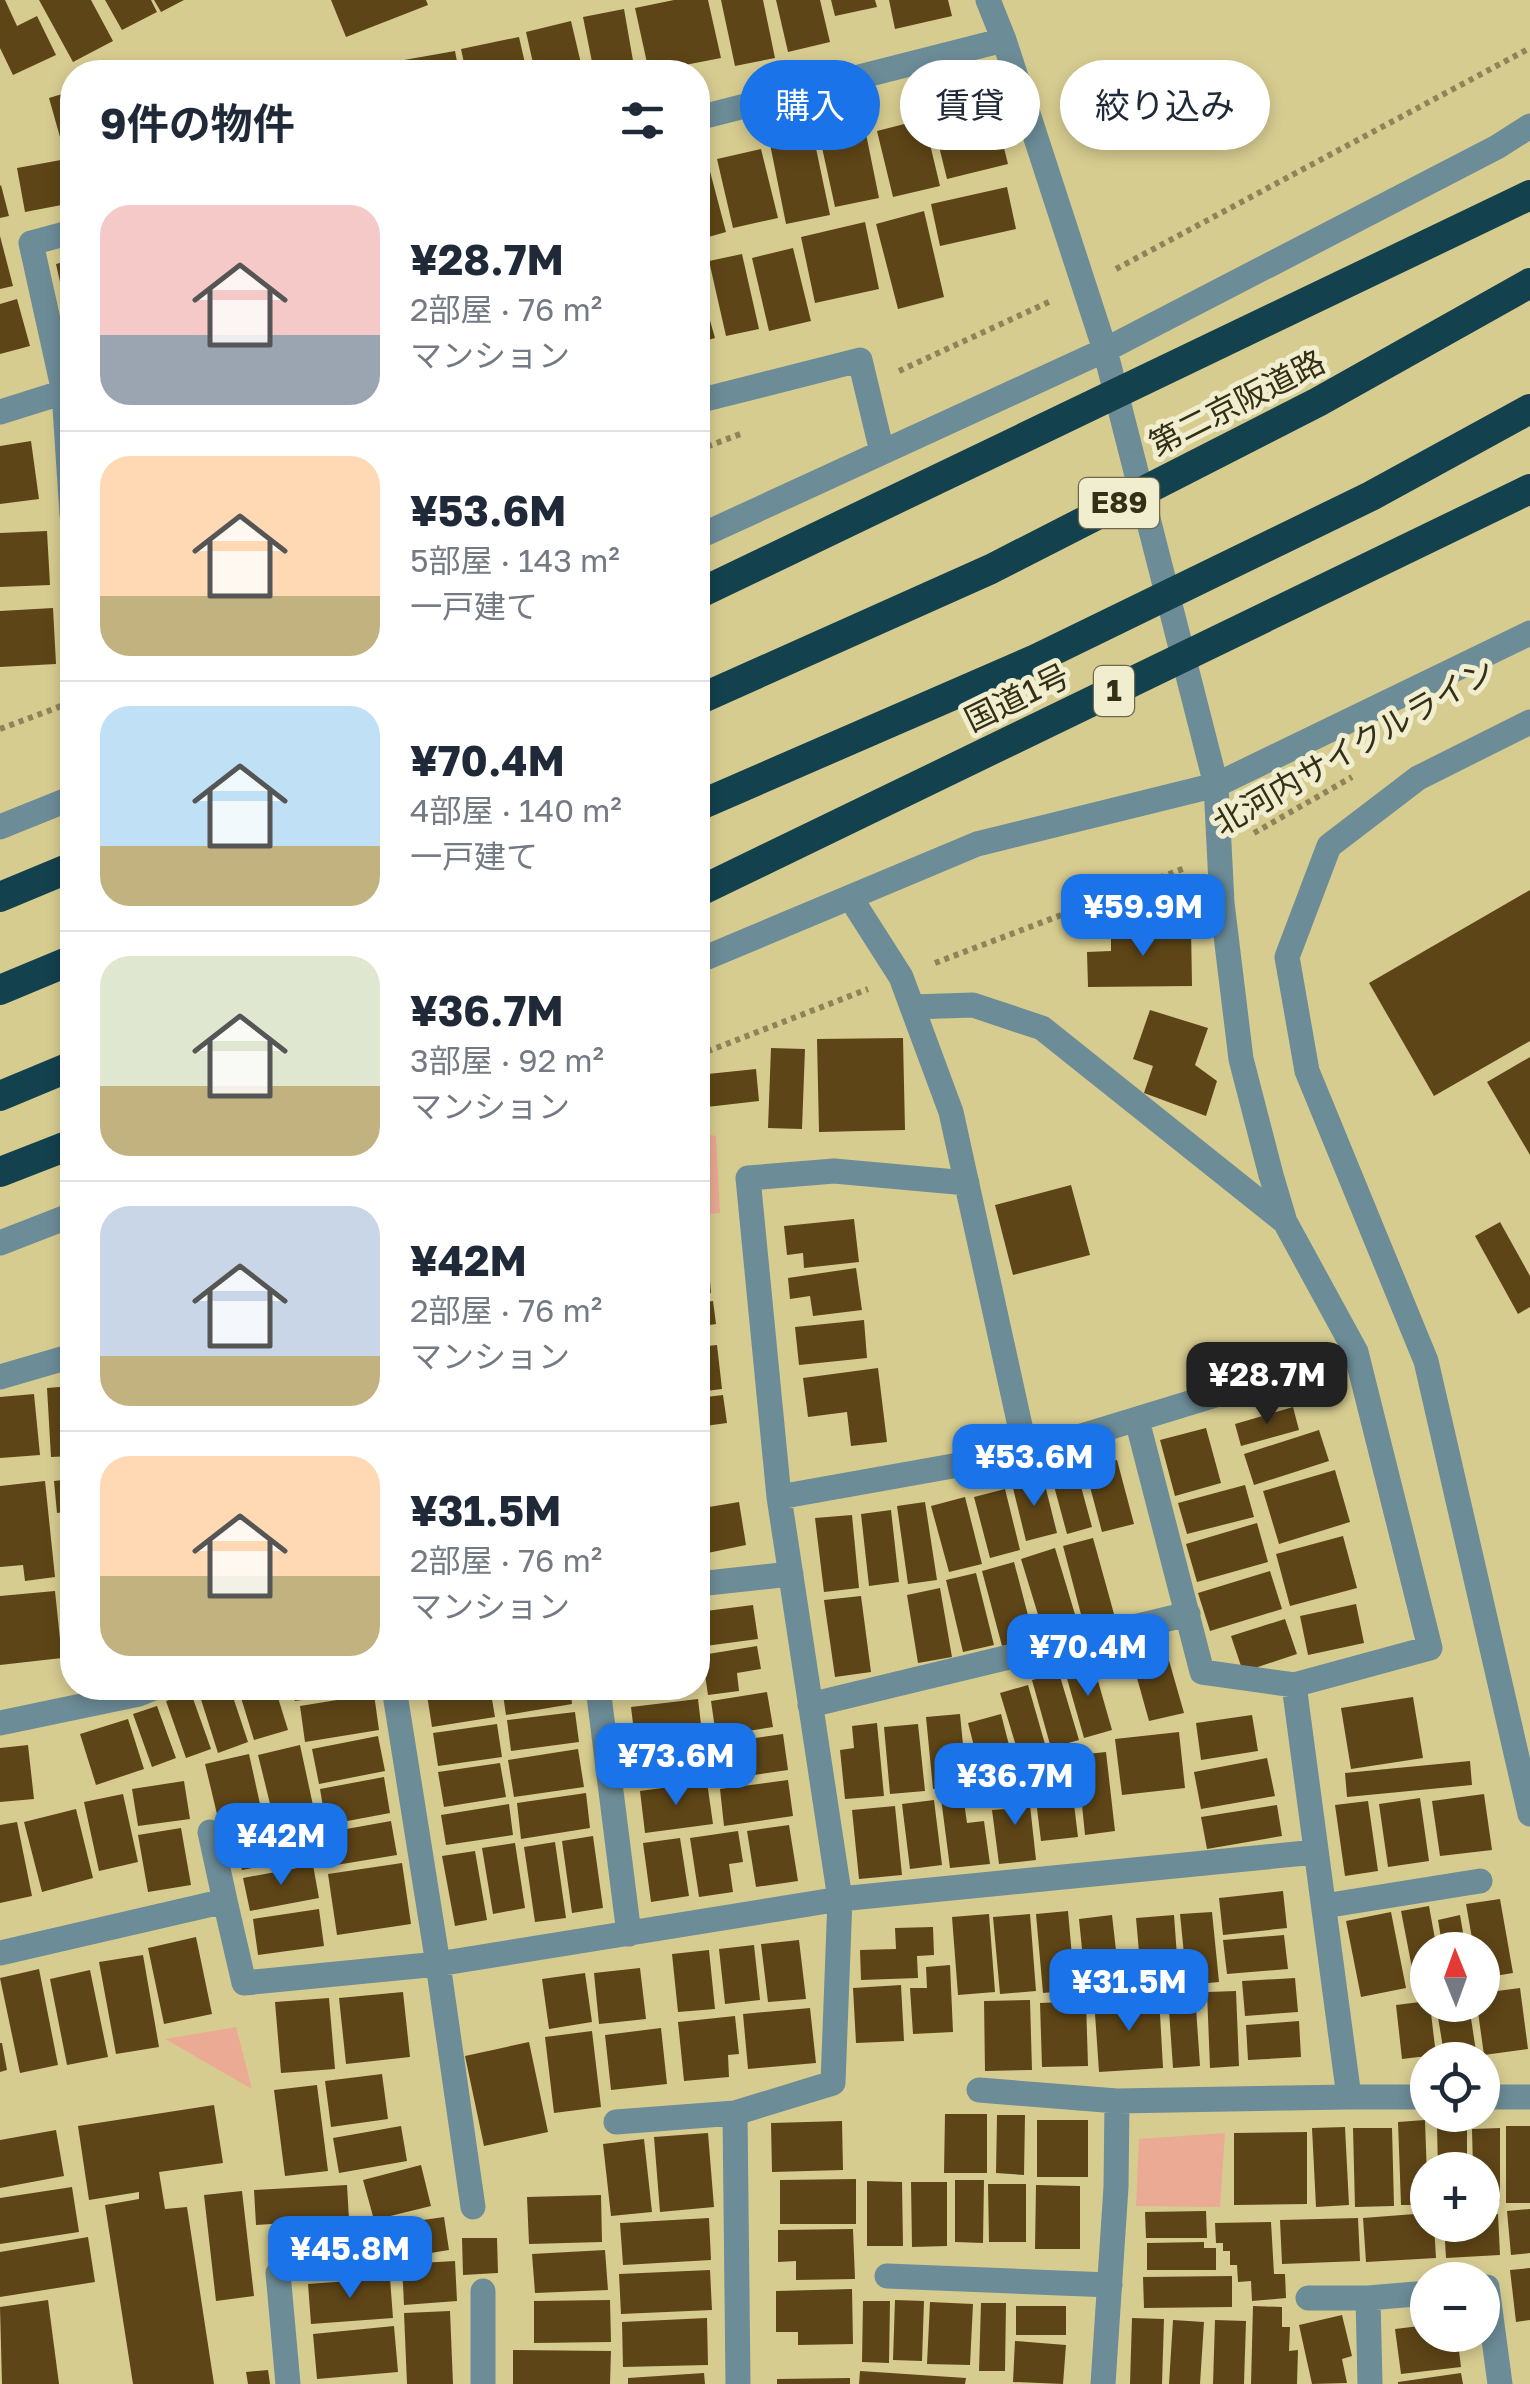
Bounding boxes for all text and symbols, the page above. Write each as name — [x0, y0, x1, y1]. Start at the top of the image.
chip: 購入 — [740, 60, 880, 150]
chip: 賃貸 — [900, 60, 1040, 150]
chip: 絞り込み — [1060, 60, 1270, 150]
icon: filters — [615, 93, 670, 148]
text: 9件の物件 — [100, 98, 295, 148]
text: ¥28.7M — [410, 234, 564, 284]
icon: home — [180, 245, 300, 365]
text: 2部屋 · 76 m² — [410, 290, 602, 328]
text: マンション — [410, 336, 570, 374]
street label: 第二京阪道路 — [1142, 342, 1331, 463]
road number: E89 — [1079, 478, 1159, 528]
text: ¥53.6M — [410, 485, 566, 535]
icon: home — [180, 496, 300, 616]
text: 5部屋 · 143 m² — [410, 541, 620, 579]
text: 一戸建て — [410, 587, 538, 625]
street label: 北河内サイクルライン — [1206, 650, 1501, 842]
street label: 国道1号 — [958, 656, 1075, 739]
road number: 1 — [1094, 666, 1134, 716]
text: ¥70.4M — [410, 735, 565, 785]
icon: home — [180, 746, 300, 866]
text: 4部屋 · 140 m² — [410, 791, 622, 829]
text: 一戸建て — [410, 837, 538, 875]
pin: ¥59.9M — [1062, 874, 1224, 959]
text: ¥59.9M — [1083, 887, 1203, 925]
text: ¥36.7M — [410, 985, 564, 1035]
icon: home — [180, 996, 300, 1116]
text: 3部屋 · 92 m² — [410, 1041, 604, 1079]
text: マンション — [410, 1087, 570, 1125]
text: ¥42M — [410, 1235, 527, 1285]
icon: home — [180, 1246, 300, 1366]
text: 2部屋 · 76 m² — [410, 1291, 602, 1329]
text: マンション — [410, 1337, 570, 1375]
pin: ¥28.7M — [1186, 1342, 1348, 1427]
text: ¥28.7M — [1208, 1355, 1326, 1393]
pin: ¥53.6M — [953, 1424, 1115, 1509]
text: ¥53.6M — [974, 1437, 1094, 1475]
text: ¥31.5M — [410, 1485, 561, 1535]
icon: home — [180, 1496, 300, 1616]
text: 2部屋 · 76 m² — [410, 1541, 602, 1579]
text: マンション — [410, 1587, 570, 1625]
pin: ¥70.4M — [1007, 1614, 1169, 1699]
text: ¥70.4M — [1029, 1627, 1147, 1665]
pin: ¥73.6M — [595, 1723, 757, 1808]
text: ¥73.6M — [617, 1736, 735, 1774]
pin: ¥36.7M — [934, 1743, 1096, 1828]
text: ¥36.7M — [956, 1756, 1074, 1794]
pin: ¥42M — [222, 1803, 340, 1888]
text: ¥42M — [236, 1816, 326, 1854]
north arrow — [1410, 1932, 1500, 2022]
map controls — [1410, 1932, 1500, 2352]
pin: ¥31.5M — [1048, 1949, 1210, 2034]
text: ¥31.5M — [1071, 1962, 1187, 2000]
button: locate — [1410, 2042, 1500, 2132]
button: + — [1410, 2152, 1500, 2242]
pin: ¥45.8M — [269, 2216, 431, 2301]
text: ¥45.8M — [290, 2229, 410, 2267]
button: − — [1410, 2262, 1500, 2352]

